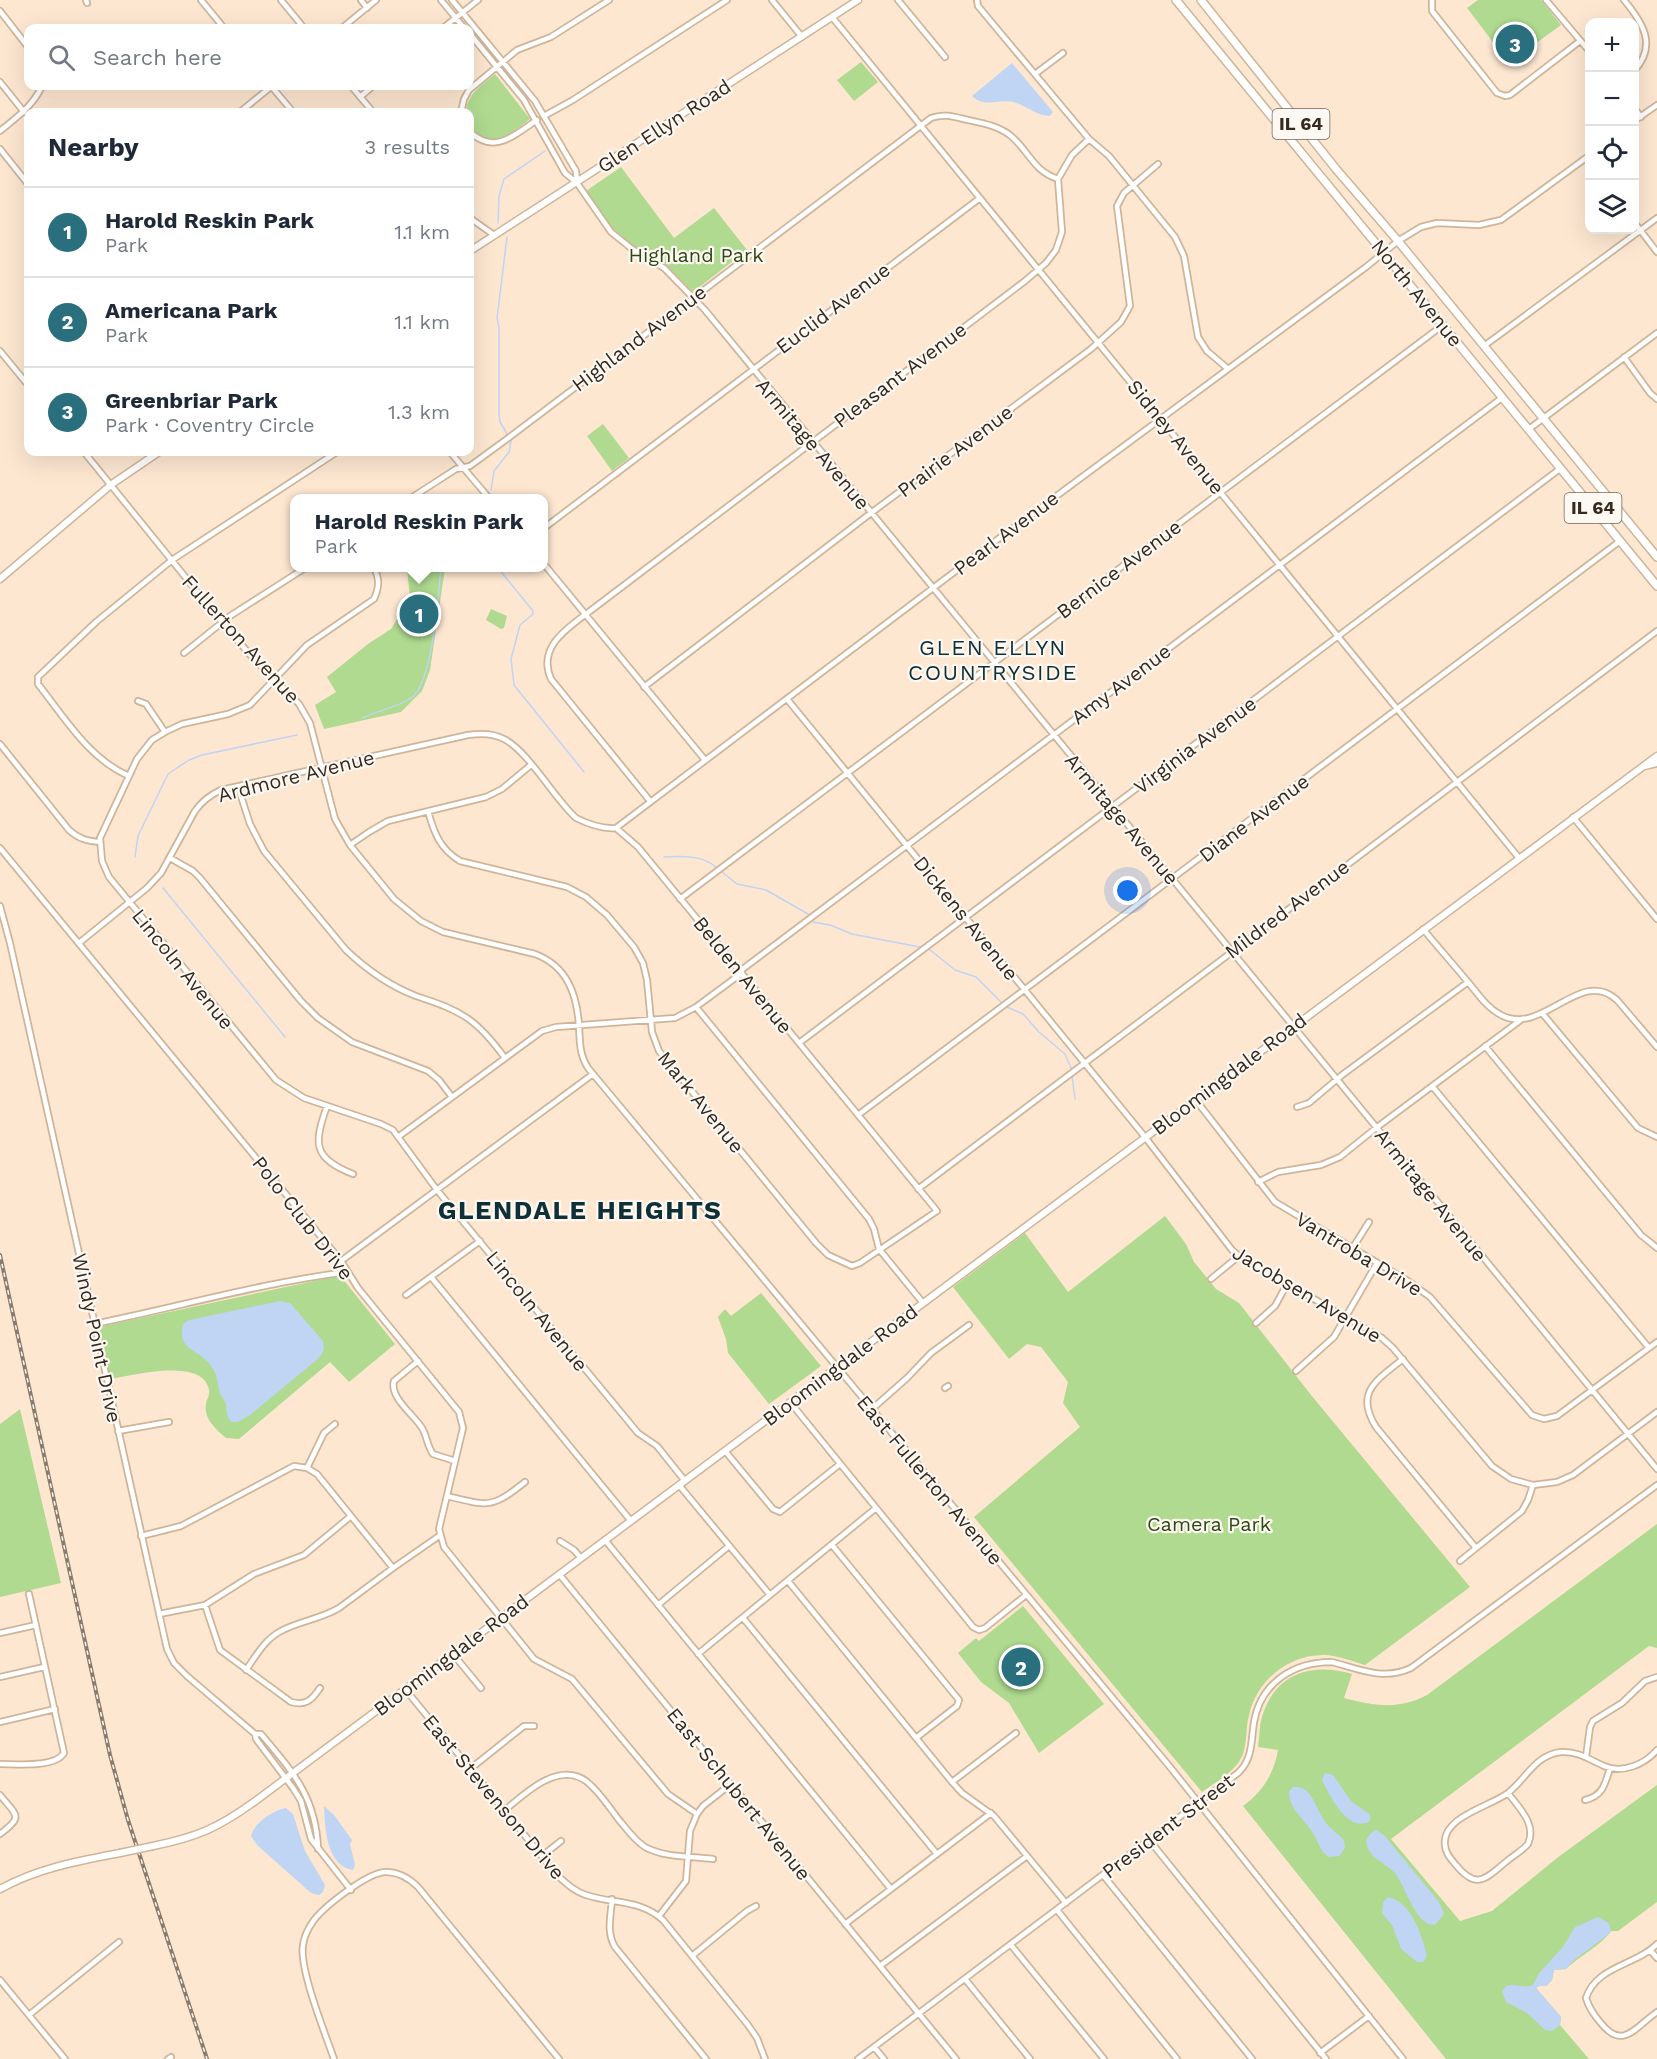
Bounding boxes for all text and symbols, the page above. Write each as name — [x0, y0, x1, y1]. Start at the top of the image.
map controls — [1585, 18, 1639, 234]
button: + — [1585, 18, 1639, 72]
pin: 3 — [1496, 22, 1534, 66]
search box — [24, 24, 474, 90]
icon: search — [45, 41, 78, 74]
text: Search here — [93, 45, 222, 70]
button: − — [1585, 72, 1639, 126]
street label: Glen Ellyn Road — [593, 74, 735, 178]
road number: IL 64 — [1272, 109, 1330, 139]
button: locate — [1585, 126, 1639, 180]
text: Nearby — [48, 132, 139, 162]
text: 3 results — [365, 135, 450, 159]
button: layers — [1585, 180, 1639, 234]
text: Harold Reskin Park — [105, 208, 314, 233]
text: 1 — [63, 220, 72, 244]
text: 1.1 km — [394, 220, 450, 244]
text: Park — [105, 233, 148, 257]
street label: North Avenue — [1366, 234, 1468, 352]
park label: Highland Park — [628, 243, 764, 267]
street label: Euclid Avenue — [771, 257, 895, 359]
street label: Highland Avenue — [567, 280, 711, 396]
text: Americana Park — [105, 298, 277, 323]
text: 2 — [62, 310, 73, 334]
text: 1.1 km — [394, 310, 450, 334]
street label: Pleasant Avenue — [829, 317, 971, 433]
text: Park — [105, 323, 148, 347]
street label: Armitage Avenue — [751, 373, 875, 515]
street label: Sidney Avenue — [1122, 375, 1230, 499]
text: Greenbriar Park — [105, 388, 278, 413]
text: 3 — [62, 400, 73, 424]
text: 1.3 km — [388, 400, 450, 424]
street label: Prairie Avenue — [892, 400, 1018, 502]
text: Park · Coventry Circle — [105, 413, 315, 437]
street label: Pearl Avenue — [949, 486, 1063, 580]
road number: IL 64 — [1564, 493, 1622, 523]
popup — [290, 494, 548, 572]
text: Harold Reskin Park — [315, 509, 523, 534]
street label: Bernice Avenue — [1052, 514, 1186, 624]
text: Park — [315, 534, 358, 558]
street label: Fullerton Avenue — [177, 570, 305, 708]
pin: 1 — [400, 592, 438, 636]
district label: GLEN ELLYN COUNTRYSIDE — [908, 635, 1078, 685]
street label: Amy Avenue — [1066, 639, 1176, 729]
street label: Virginia Avenue — [1129, 691, 1261, 799]
street label: Ardmore Avenue — [215, 745, 377, 807]
street label: Armitage Avenue — [1060, 748, 1184, 890]
street label: Diane Avenue — [1194, 769, 1314, 867]
street label: Dickens Avenue — [909, 851, 1023, 985]
street label: Mildred Avenue — [1220, 854, 1354, 964]
your location — [1113, 876, 1142, 905]
street label: Lincoln Avenue — [127, 904, 239, 1034]
street label: Belden Avenue — [688, 912, 798, 1038]
street label: Bloomingdale Road — [1147, 1008, 1311, 1140]
street label: Mark Avenue — [653, 1046, 749, 1158]
street label: Armitage Avenue — [1370, 1124, 1492, 1266]
street label: Polo Club Drive — [247, 1151, 359, 1285]
district label: GLENDALE HEIGHTS — [438, 1195, 722, 1225]
street label: Vantroba Drive — [1291, 1207, 1427, 1301]
street label: Jacobsen Avenue — [1228, 1240, 1386, 1348]
street label: Lincoln Avenue — [481, 1246, 593, 1376]
street label: Windy Point Drive — [67, 1251, 127, 1425]
street label: Bloomingdale Road — [758, 1299, 922, 1431]
street label: East Fullerton Avenue — [852, 1390, 1008, 1570]
park label: Camera Park — [1147, 1512, 1271, 1536]
street label: Bloomingdale Road — [369, 1589, 533, 1721]
pin: 2 — [1002, 1644, 1040, 1690]
street label: East Schubert Avenue — [662, 1703, 816, 1885]
street label: East Stevenson Drive — [418, 1710, 570, 1884]
street label: President Street — [1097, 1768, 1239, 1883]

